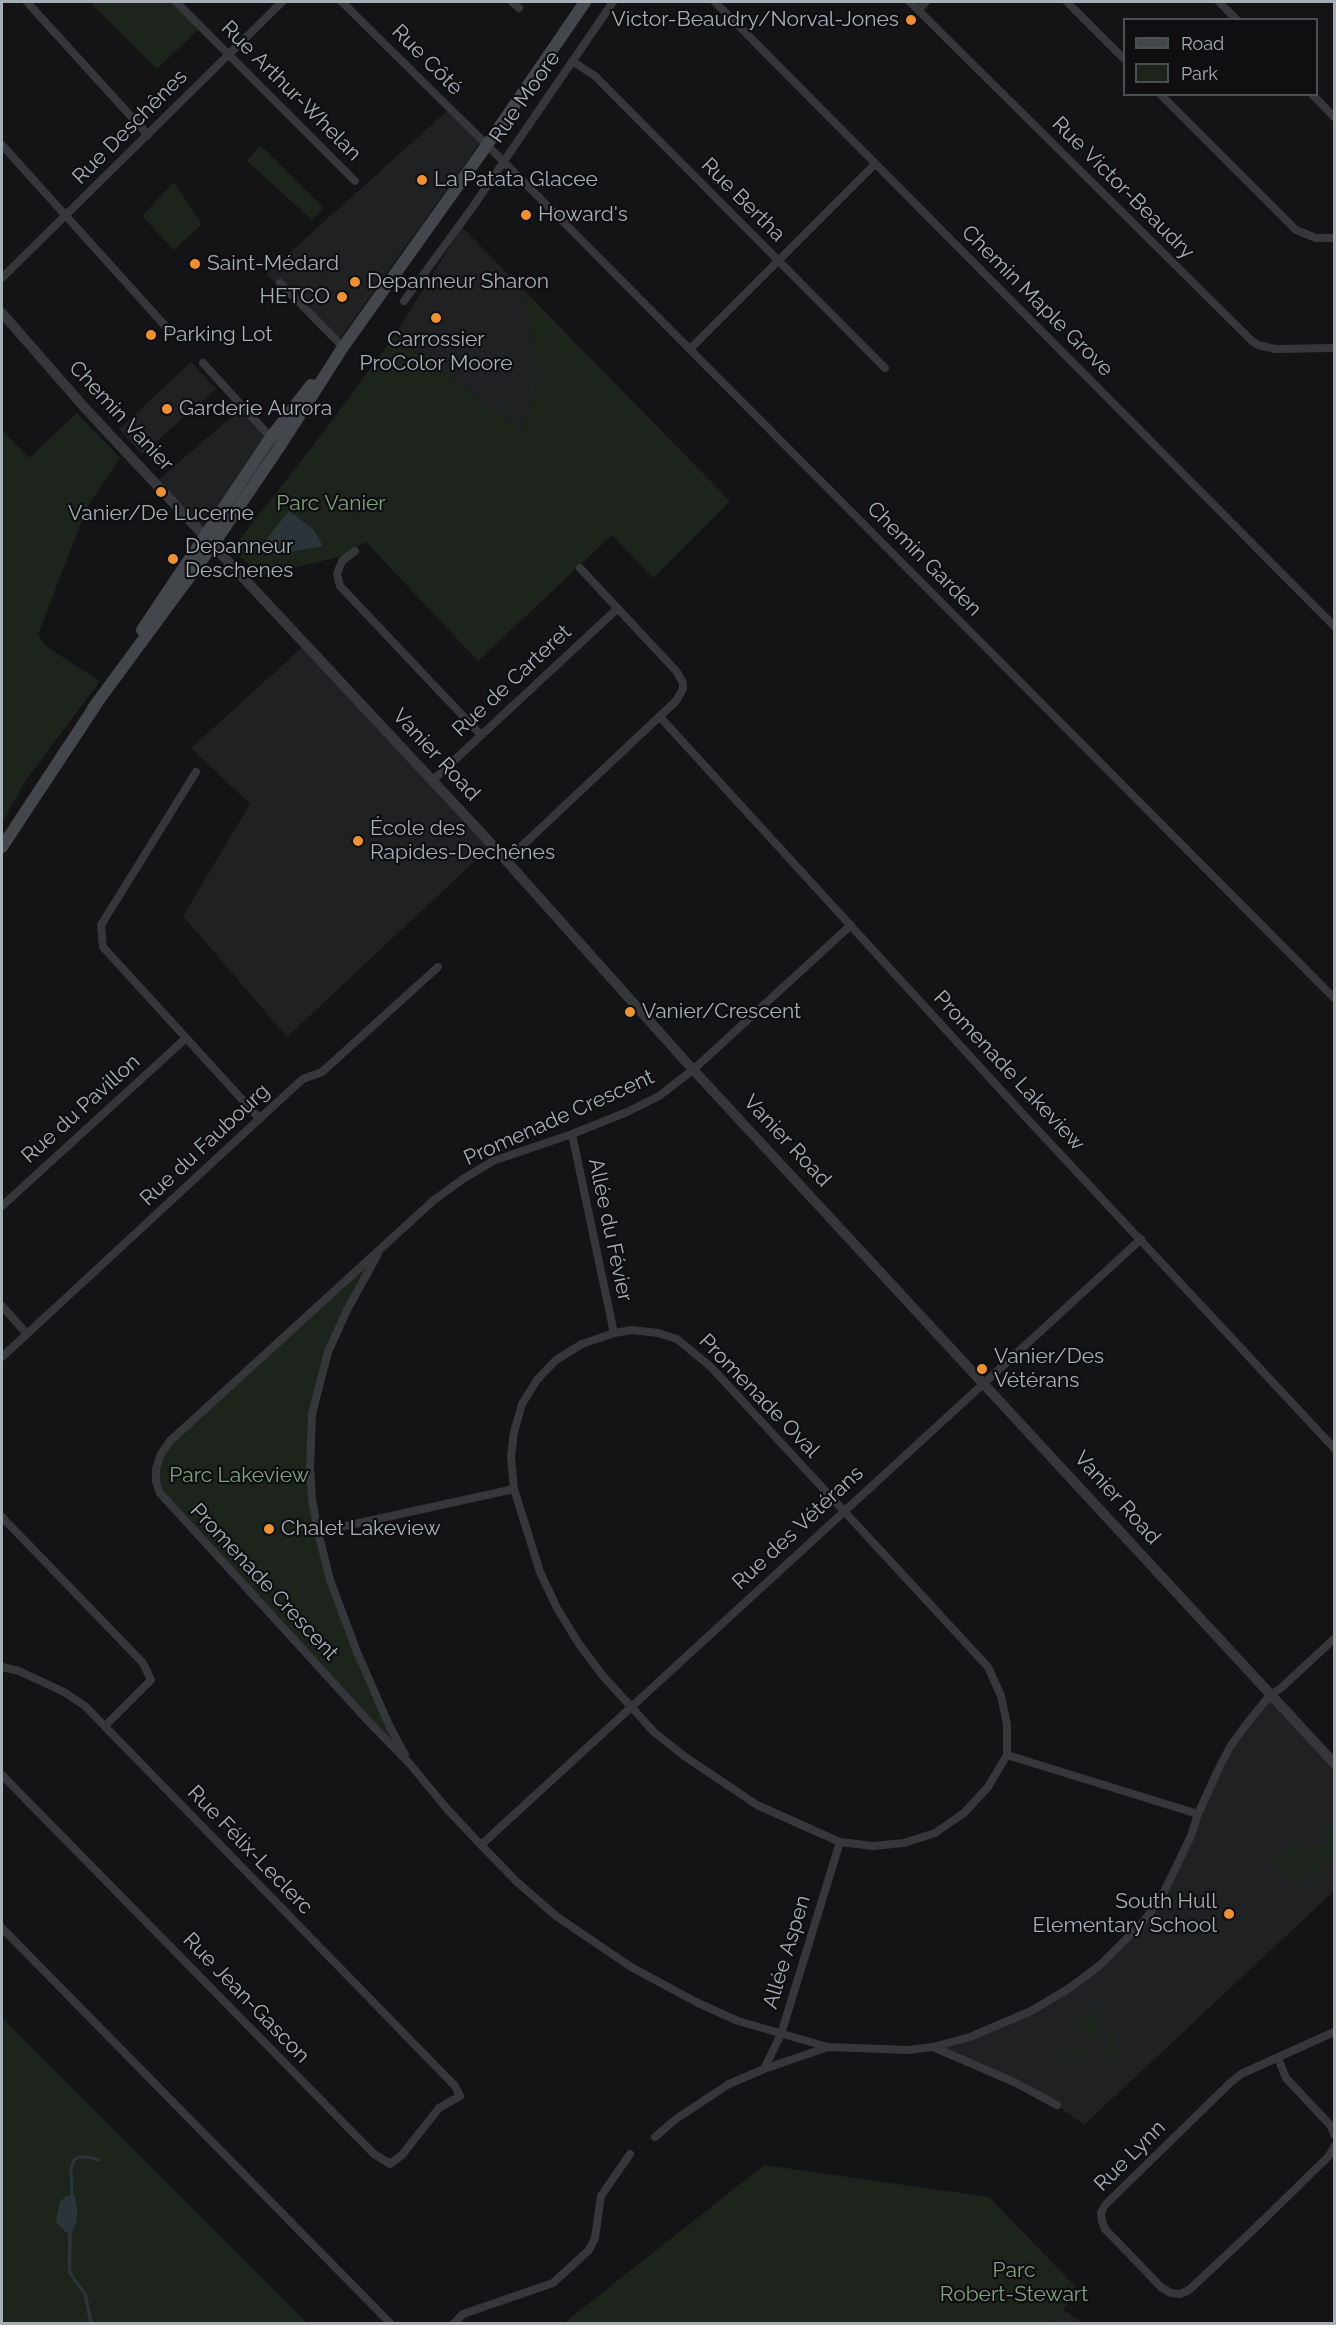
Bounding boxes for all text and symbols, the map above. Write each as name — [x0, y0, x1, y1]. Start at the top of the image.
place label: Victor-Beaudry/Norval-Jones — [612, 7, 899, 33]
marker: Victor-Beaudry/Norval-Jones — [904, 13, 918, 27]
street label: Rue Arthur-Whelan — [216, 16, 366, 166]
legend — [1123, 18, 1318, 96]
street label: Rue Côté — [386, 19, 468, 101]
text: Road — [1181, 33, 1224, 54]
street label: Rue Moore — [484, 46, 566, 148]
text: Park — [1181, 63, 1218, 84]
street label: Rue Deschênes — [67, 64, 193, 190]
street label: Rue Victor-Beaudry — [1047, 112, 1199, 264]
street label: Rue Bertha — [696, 153, 790, 247]
place label: La Patata Glacee — [434, 167, 598, 193]
marker: La Patata Glacee — [415, 173, 429, 187]
place label: Howard's — [538, 202, 628, 228]
marker: Howard's — [519, 208, 533, 222]
street label: Chemin Maple Grove — [956, 220, 1118, 382]
place label: Saint-Médard — [207, 251, 339, 277]
marker: Saint-Médard — [188, 257, 202, 271]
place label: Depanneur Sharon — [367, 269, 549, 295]
marker: Depanneur Sharon — [348, 275, 362, 289]
place label: HETCO — [259, 284, 330, 310]
marker: HETCO — [335, 290, 349, 304]
marker: Carrossier ProColor Moore — [429, 311, 443, 325]
place label: Parking Lot — [163, 322, 272, 348]
place label: Carrossier ProColor Moore — [359, 327, 513, 377]
marker: Parking Lot — [144, 328, 158, 342]
street label: Chemin Vanier — [64, 356, 178, 476]
place label: Garderie Aurora — [179, 396, 332, 422]
marker: Garderie Aurora — [160, 402, 174, 416]
marker: Vanier/De Lucerne — [154, 485, 168, 499]
park label: Parc Vanier — [276, 491, 386, 517]
street label: Chemin Garden — [861, 496, 987, 622]
place label: Vanier/De Lucerne — [68, 501, 254, 527]
place label: Depanneur Deschenes — [185, 534, 293, 584]
marker: Depanneur Deschenes — [166, 552, 180, 566]
street label: Rue de Carteret — [447, 620, 577, 742]
street label: Vanier Road — [387, 704, 485, 806]
place label: École des Rapides-Dechênes — [370, 816, 555, 866]
marker: École des Rapides-Dechênes — [351, 834, 365, 848]
street label: Promenade Lakeview — [928, 986, 1090, 1156]
place label: Vanier/Crescent — [642, 999, 801, 1025]
marker: Vanier/Crescent — [623, 1005, 637, 1019]
street label: Rue du Pavillon — [17, 1049, 145, 1169]
street label: Promenade Crescent — [460, 1065, 658, 1171]
street label: Rue du Faubourg — [135, 1079, 275, 1211]
street label: Vanier Road — [738, 1090, 836, 1192]
street label: Allée du Févier — [583, 1156, 637, 1304]
street label: Promenade Oval — [693, 1329, 825, 1463]
place label: Vanier/Des Vétérans — [994, 1344, 1104, 1394]
marker: Vanier/Des Vétérans — [975, 1362, 989, 1376]
street label: Vanier Road — [1069, 1446, 1165, 1550]
street label: Rue des Vétérans — [727, 1461, 869, 1595]
park label: Parc Lakeview — [169, 1463, 309, 1489]
street label: Promenade Crescent — [185, 1498, 343, 1666]
place label: Chalet Lakeview — [281, 1516, 441, 1542]
marker: Chalet Lakeview — [262, 1522, 276, 1536]
street label: Rue Félix-Leclerc — [182, 1780, 318, 1920]
place label: South Hull Elementary School — [1033, 1889, 1217, 1939]
street label: Allée Aspen — [758, 1892, 816, 2012]
marker: South Hull Elementary School — [1222, 1907, 1236, 1921]
street label: Rue Jean-Gascon — [177, 1928, 315, 2068]
street label: Rue Lynn — [1089, 2115, 1171, 2197]
park label: Parc Robert-Stewart — [940, 2258, 1088, 2308]

